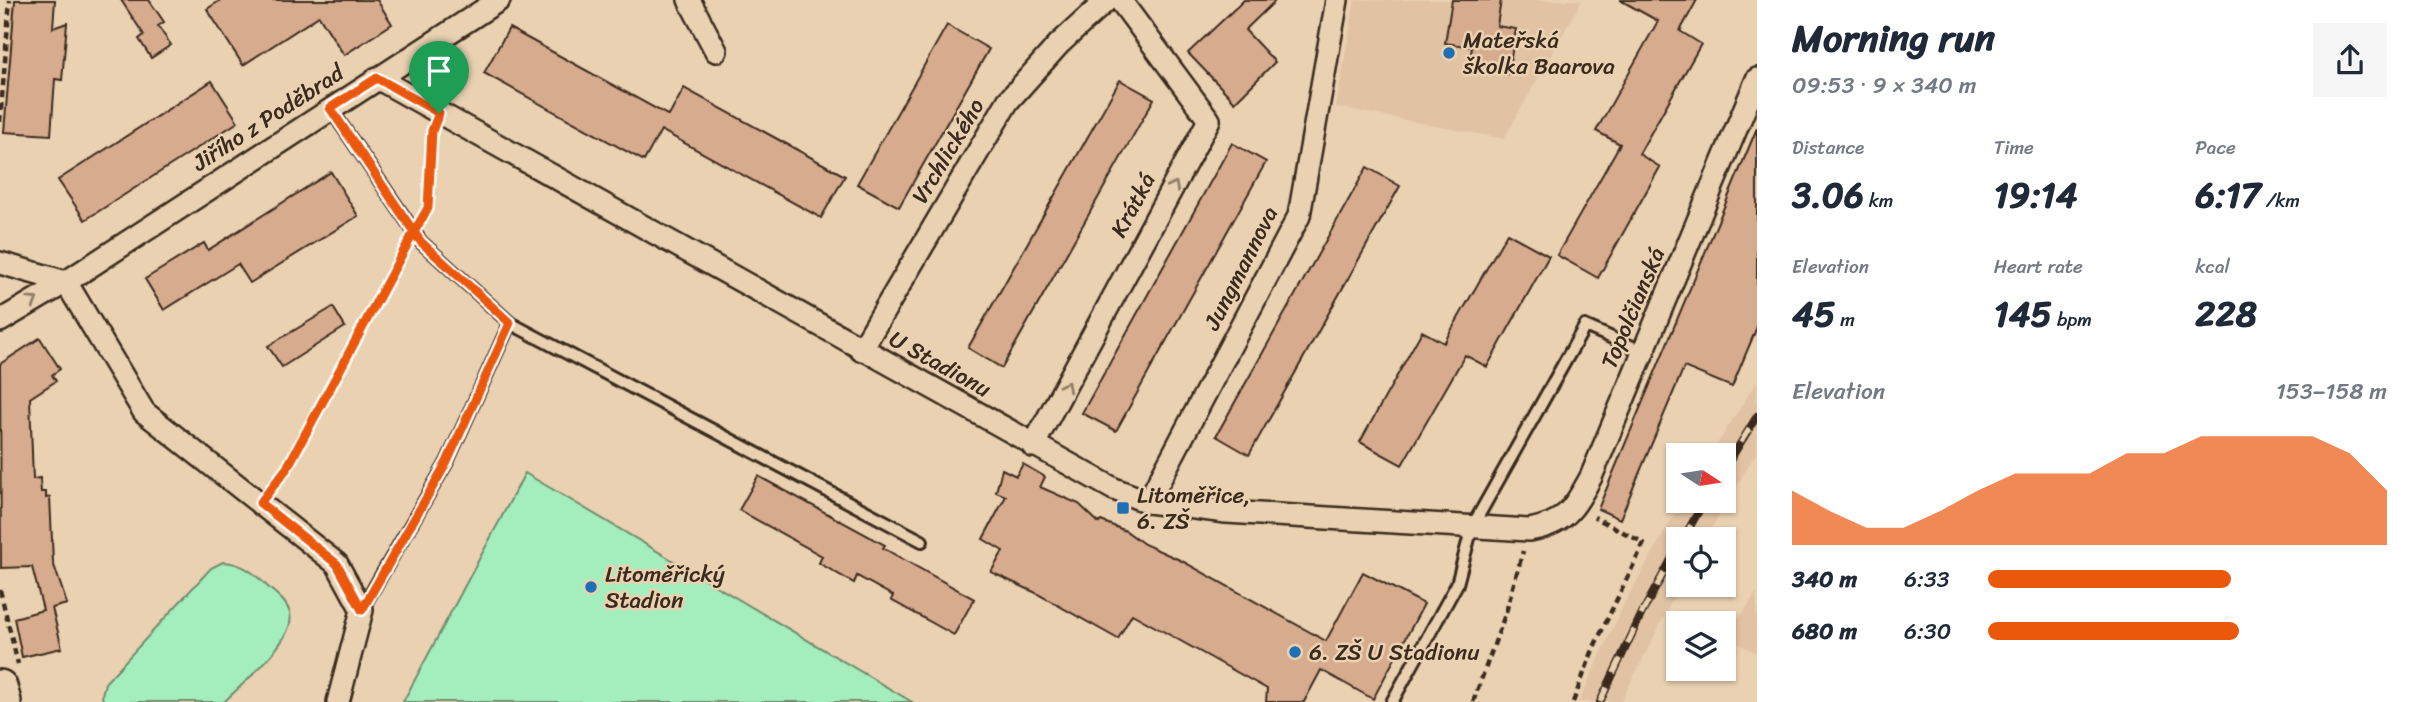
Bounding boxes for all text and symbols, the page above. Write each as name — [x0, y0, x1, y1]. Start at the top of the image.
text: Morning run — [1792, 5, 1995, 72]
place label: Mateřská školka Baarova — [1462, 20, 1615, 87]
button: share — [2313, 23, 2387, 97]
pin — [409, 41, 469, 113]
marker: Mateřská školka Baarova — [1441, 45, 1457, 61]
street label: Jiřího z Poděbrad — [183, 52, 354, 183]
icon: arrive — [420, 52, 458, 90]
text: 09:53 · 9 × 340 m — [1792, 65, 1976, 106]
street label: Vrchlického — [900, 90, 996, 212]
text: Distance — [1792, 131, 1864, 164]
text: Time — [1994, 131, 2034, 164]
text: Pace — [2195, 131, 2236, 164]
text: 3.06 — [1792, 164, 1864, 226]
text: 19:14 — [1994, 164, 2078, 226]
text: 6:17 — [2195, 164, 2261, 226]
street label: Krátká — [1099, 165, 1167, 245]
one-way arrow — [1165, 181, 1179, 193]
text: km — [1864, 184, 1893, 217]
text: /km — [2261, 184, 2300, 217]
street label: Jungmannova — [1192, 199, 1290, 338]
street label: Topolčianská — [1589, 241, 1677, 375]
text: Elevation — [1792, 250, 1869, 283]
text: Heart rate — [1994, 250, 2083, 283]
text: kcal — [2195, 250, 2230, 283]
text: 45 — [1792, 283, 1835, 345]
text: 145 — [1994, 283, 2052, 345]
text: 228 — [2195, 283, 2257, 345]
one-way arrow — [26, 297, 39, 310]
text: m — [1835, 303, 1855, 336]
text: bpm — [2052, 303, 2092, 336]
street label: U Stadionu — [881, 319, 999, 409]
text: Elevation — [1792, 371, 1885, 412]
text: 153–158 m — [2276, 371, 2387, 412]
one-way arrow — [1057, 381, 1071, 393]
north arrow — [1666, 443, 1736, 513]
map controls — [1666, 443, 1736, 681]
place label: Litoměřice, 6. ZŠ — [1137, 475, 1250, 542]
marker: Litoměřice, 6. ZŠ — [1115, 500, 1131, 516]
button: locate — [1666, 527, 1736, 597]
place label: Litoměřický Stadion — [605, 554, 725, 621]
text: 340 m — [1792, 559, 1857, 600]
text: 6:33 — [1904, 559, 1949, 600]
marker: Litoměřický Stadion — [583, 579, 599, 595]
button: layers — [1666, 611, 1736, 681]
text: 680 m — [1792, 611, 1857, 652]
text: 6:30 — [1904, 611, 1951, 652]
place label: 6. ZŠ U Stadionu — [1309, 632, 1480, 673]
marker: 6. ZŠ U Stadionu — [1287, 644, 1303, 660]

